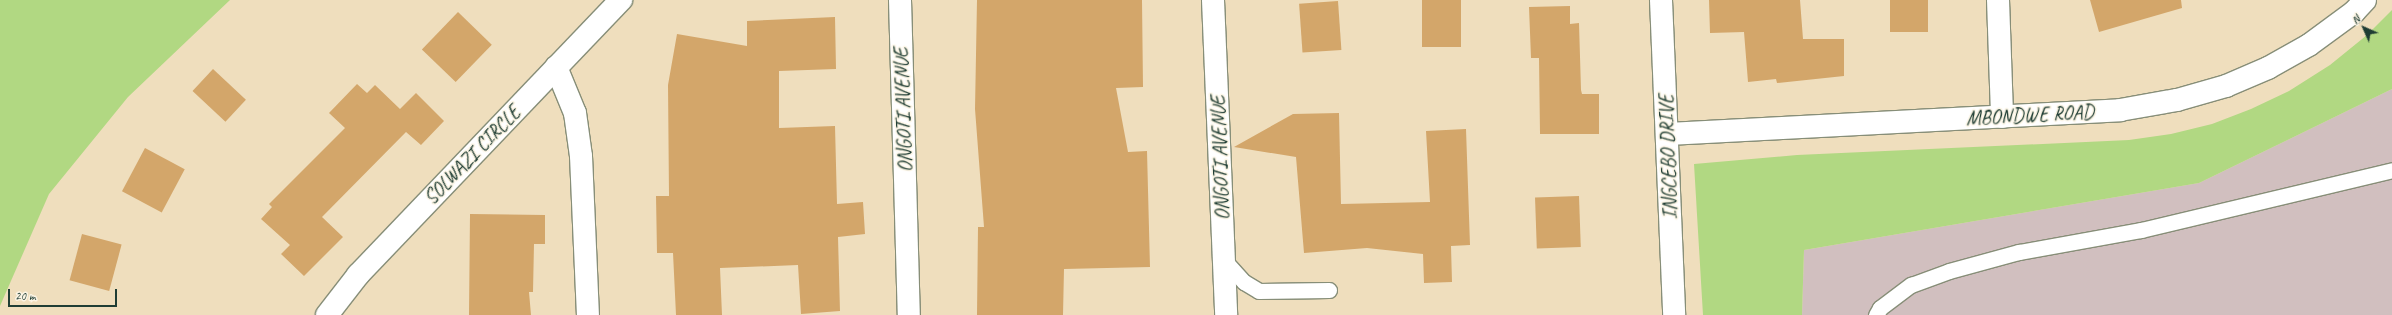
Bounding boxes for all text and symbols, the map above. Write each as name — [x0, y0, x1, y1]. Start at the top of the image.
north arrow — [2344, 8, 2384, 48]
text: N — [2348, 12, 2363, 27]
street label: ONGOTI AVENUE — [889, 47, 917, 173]
street label: INGCEBO DRIVE — [1654, 94, 1682, 220]
street label: ONGOTI AVENUE — [1206, 95, 1234, 221]
street label: SOLWAZI CIRCLE — [419, 100, 525, 210]
street label: MBONDWE ROAD — [1965, 100, 2095, 130]
scale bar — [10, 281, 119, 307]
text: 20 m — [15, 288, 35, 304]

